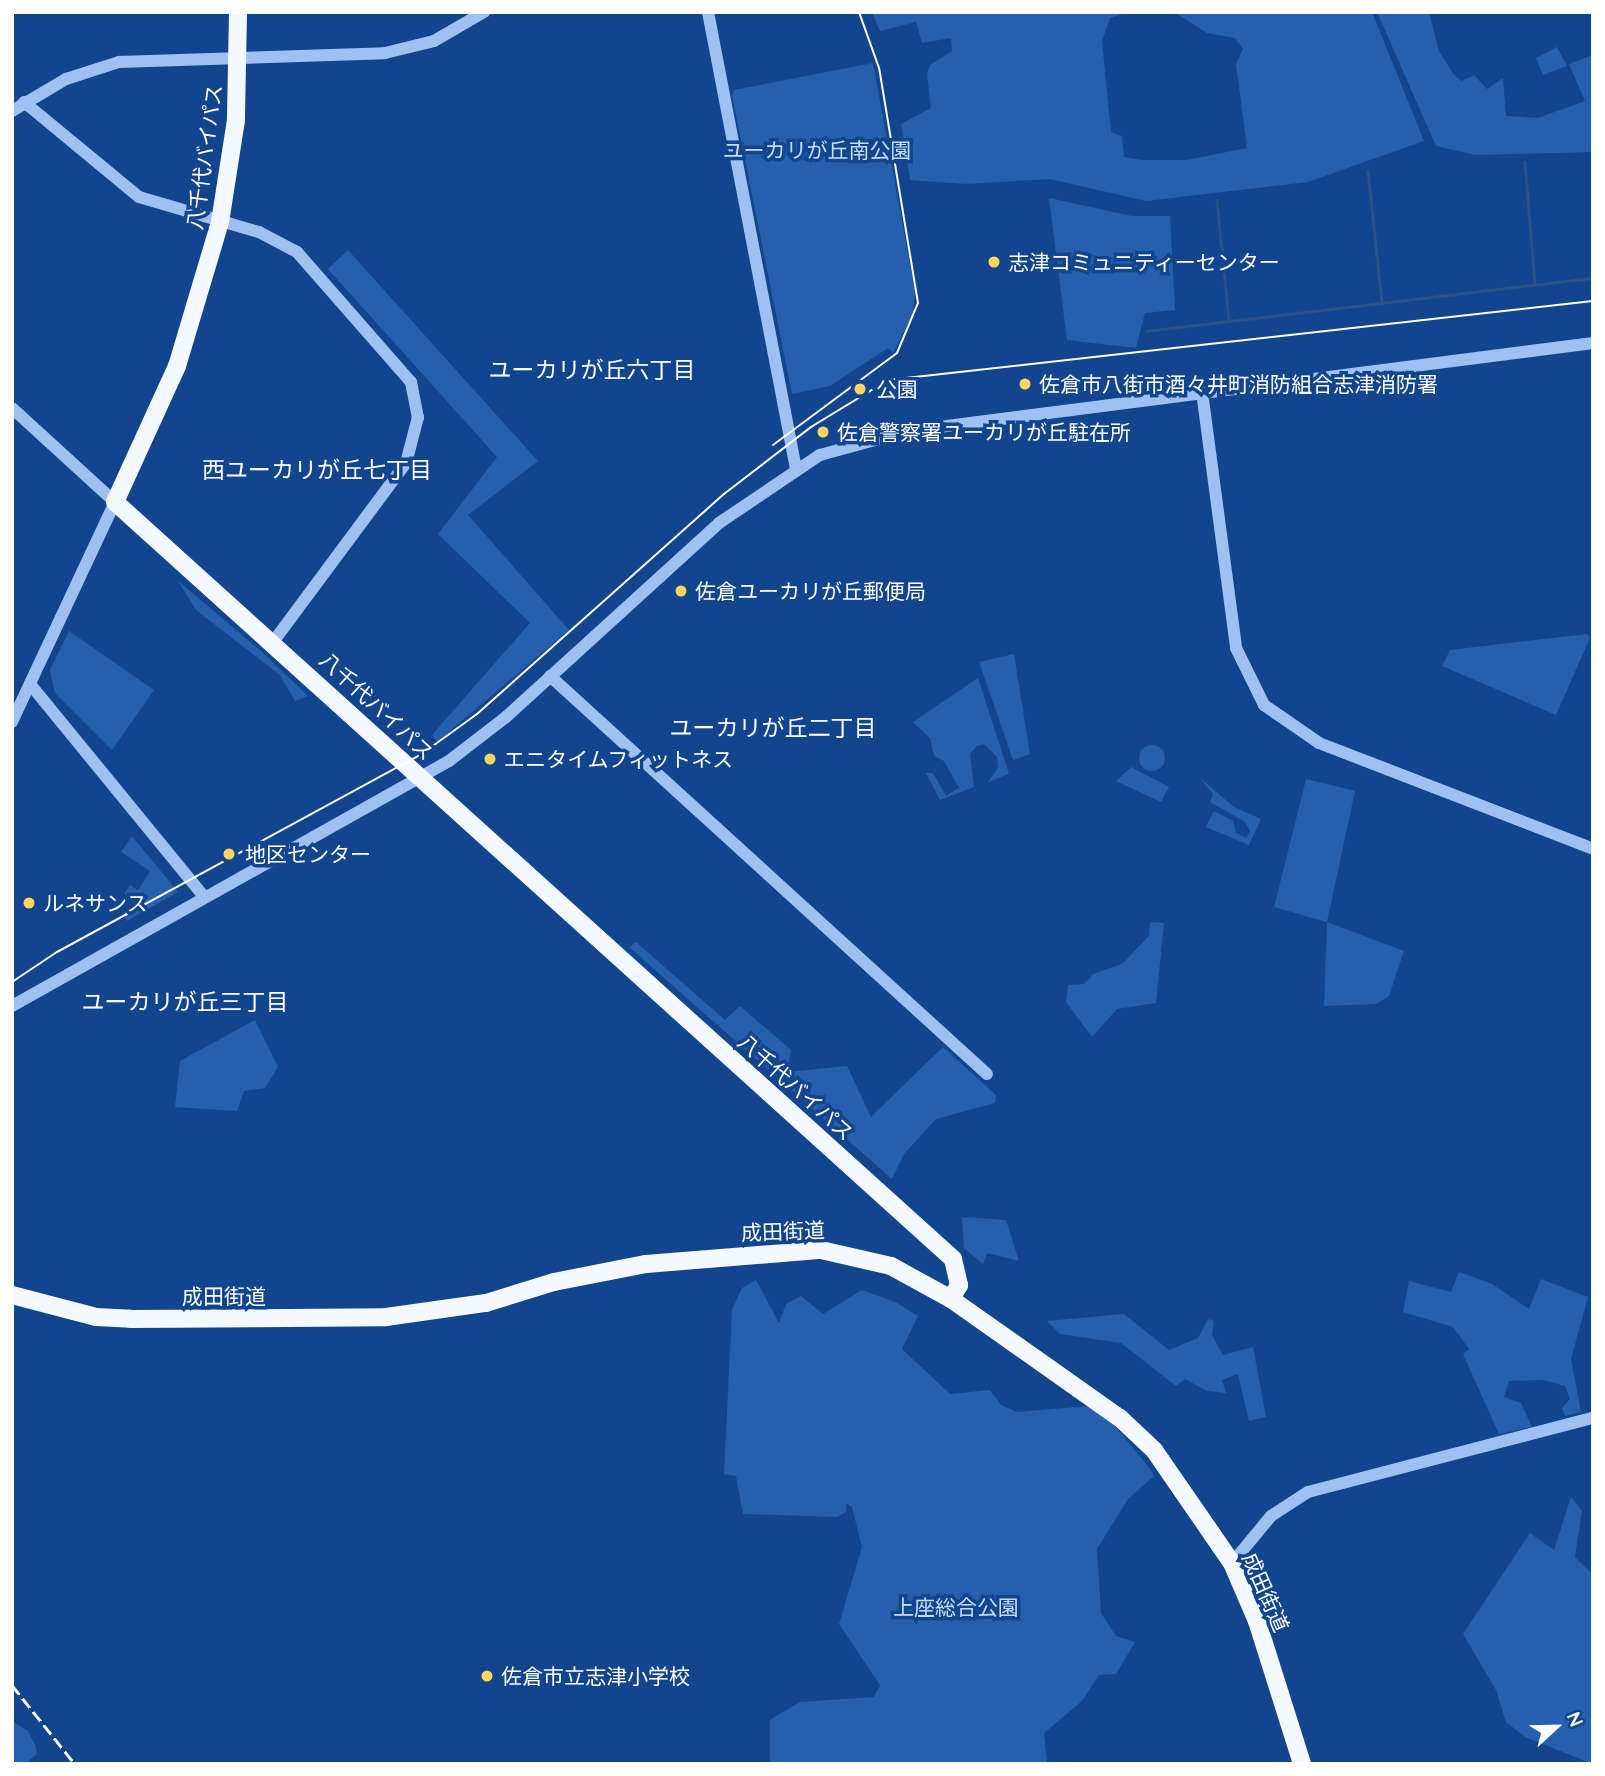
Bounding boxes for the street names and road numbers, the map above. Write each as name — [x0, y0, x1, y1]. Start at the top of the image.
street label: 八千代バイパス — [181, 82, 227, 232]
street label: 八千代バイパス — [315, 647, 439, 765]
street label: 八千代バイパス — [733, 1028, 859, 1146]
street label: 成田街道 — [741, 1217, 825, 1245]
street label: 成田街道 — [182, 1283, 266, 1309]
street label: 成田街道 — [1237, 1549, 1295, 1635]

